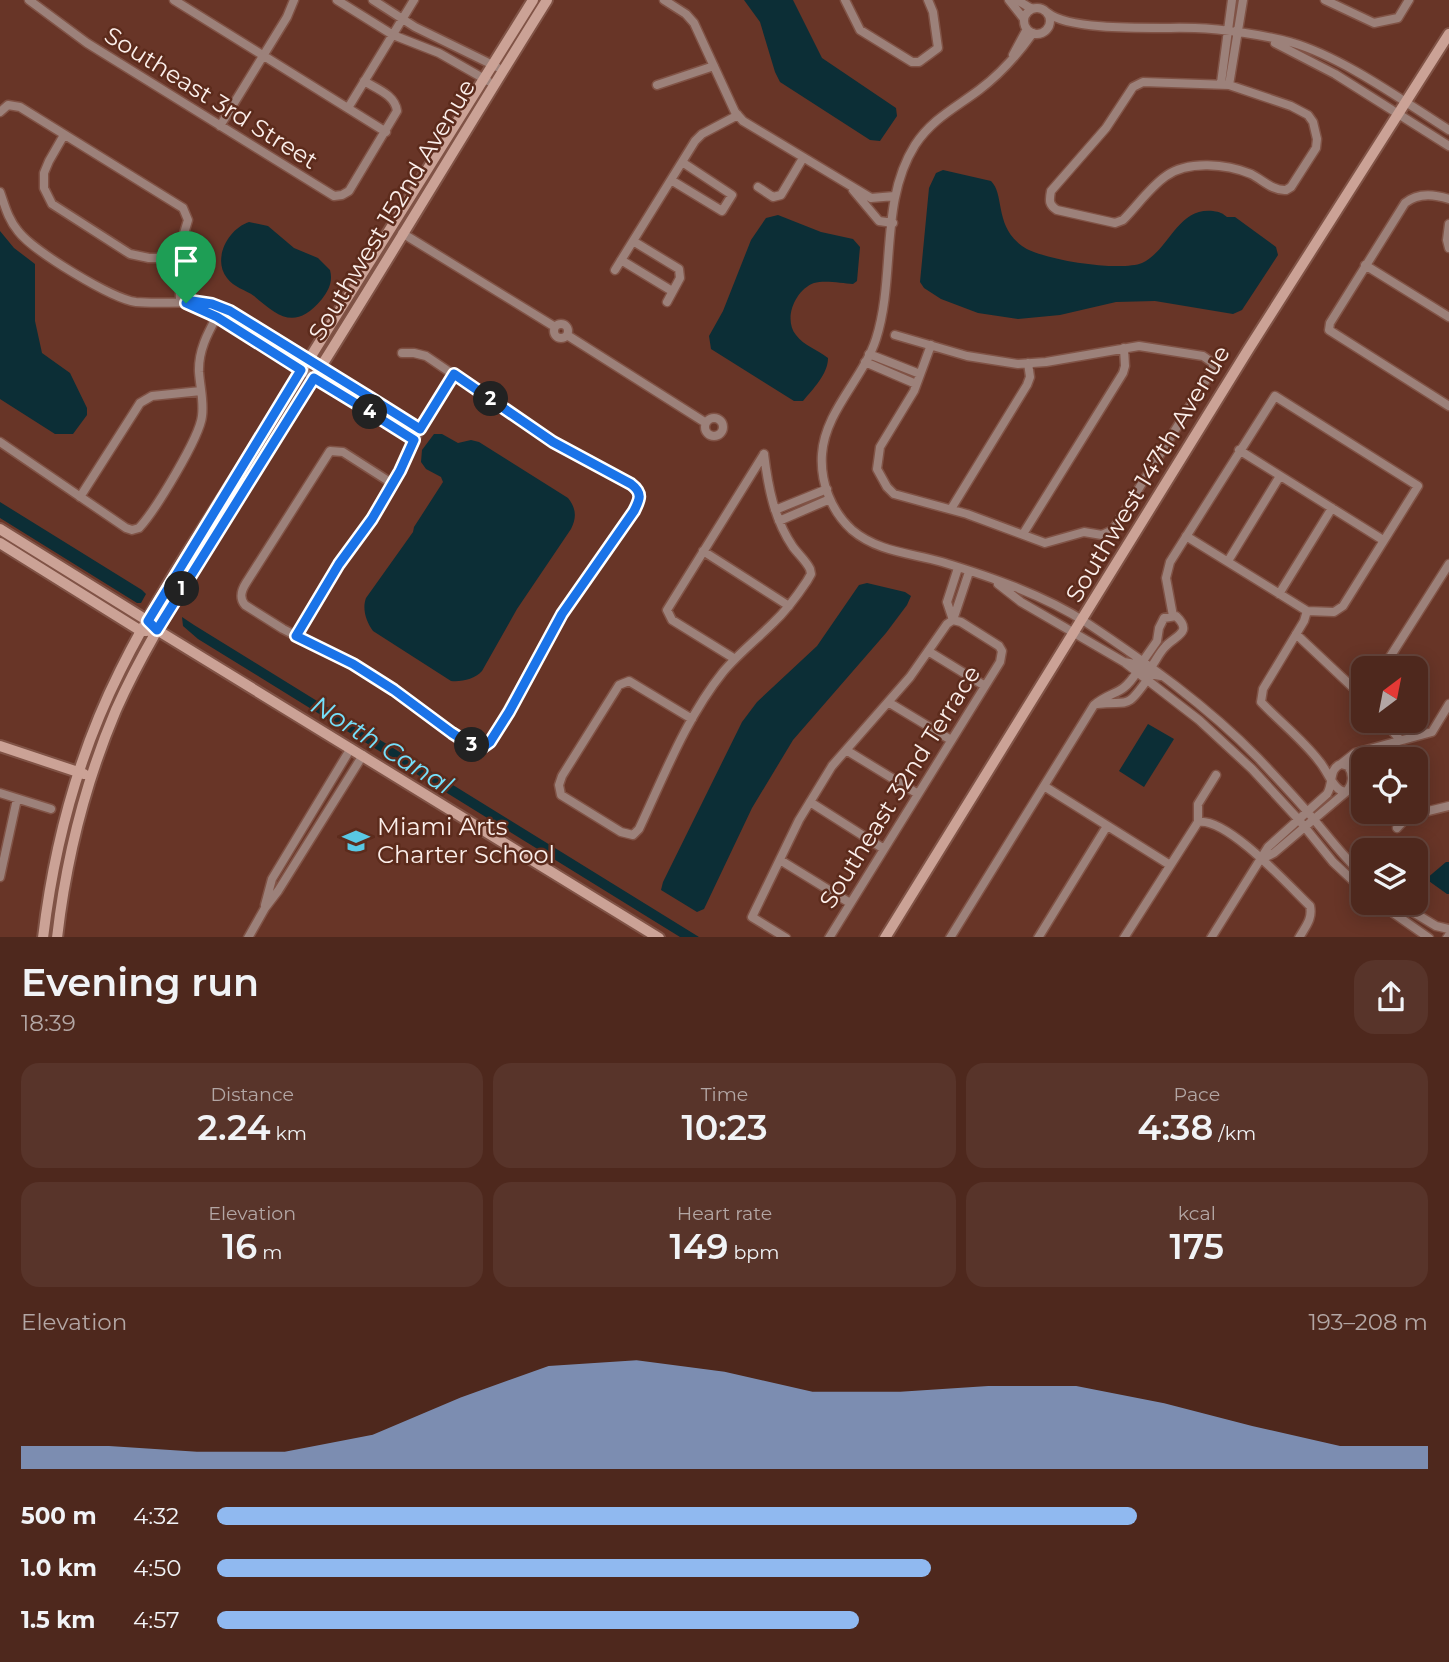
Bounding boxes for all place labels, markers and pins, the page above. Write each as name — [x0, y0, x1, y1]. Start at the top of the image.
pin — [156, 231, 216, 303]
pin: 2 — [474, 382, 508, 416]
pin: 4 — [352, 394, 388, 430]
pin: 1 — [164, 572, 200, 606]
pin: 3 — [454, 728, 490, 762]
place label: Miami Arts Charter School — [377, 812, 555, 869]
school or university icon: Miami Arts Charter School — [341, 826, 371, 856]

